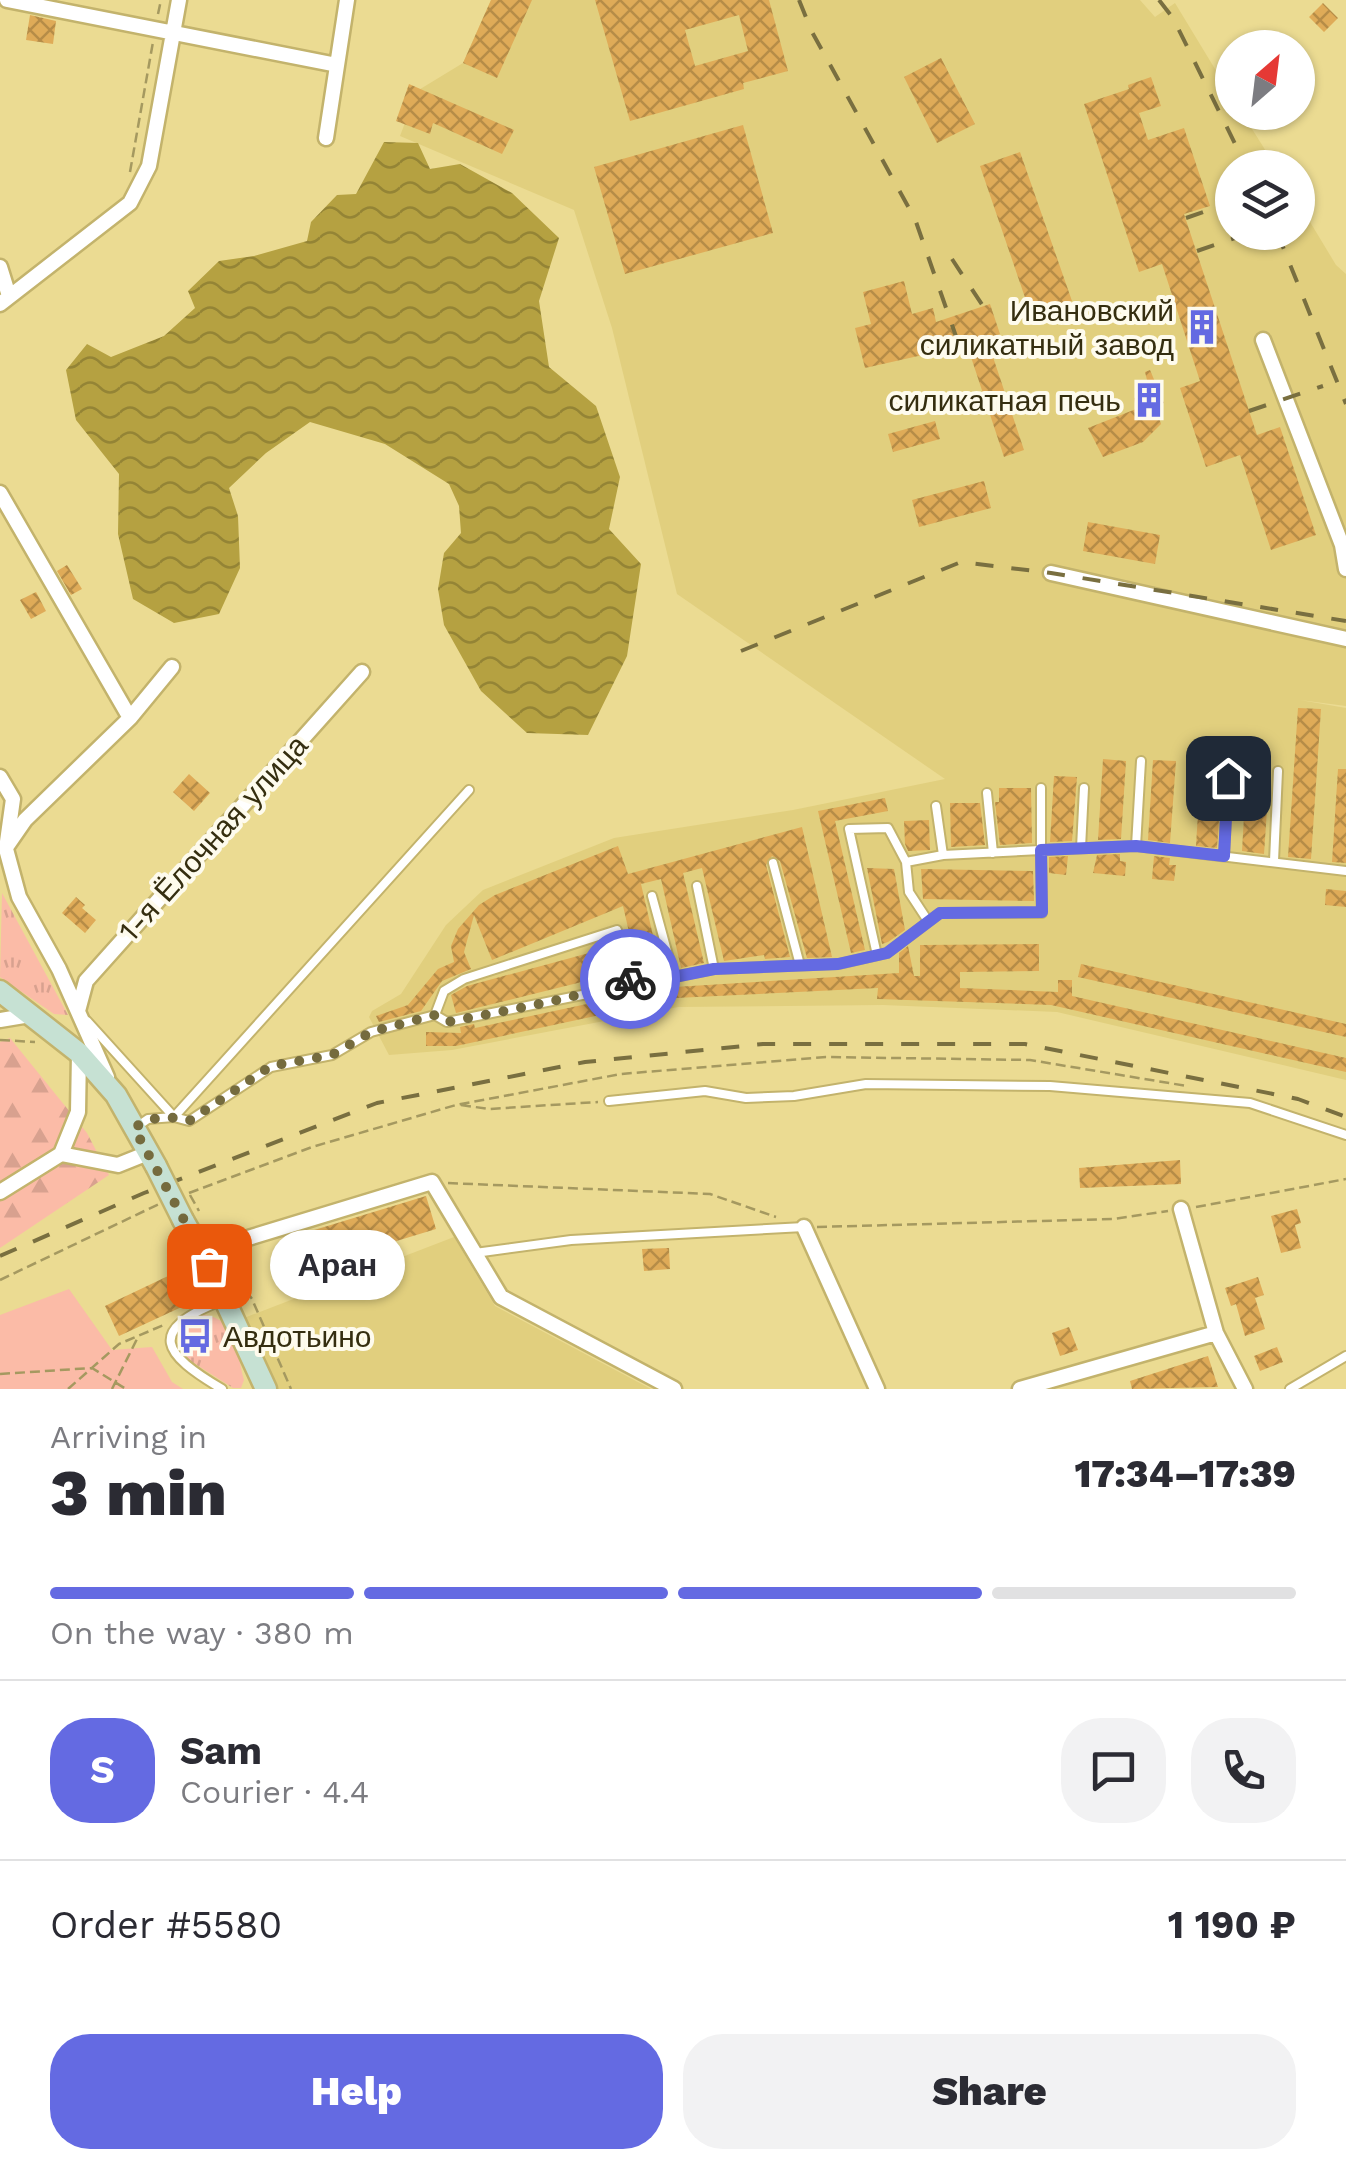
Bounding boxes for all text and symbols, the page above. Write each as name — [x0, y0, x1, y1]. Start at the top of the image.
north arrow — [1215, 30, 1315, 130]
map controls — [1215, 30, 1315, 250]
button: layers — [1215, 150, 1315, 250]
place label: Ивановский силикатный завод — [920, 293, 1174, 362]
building icon: Ивановский силикатный завод — [1183, 308, 1221, 346]
building icon: силикатная печь — [1130, 381, 1168, 419]
place label: силикатная печь — [889, 383, 1121, 418]
street label: 1-я Ёлочная улица — [111, 728, 315, 948]
pin — [1186, 736, 1271, 821]
icon: home — [1201, 751, 1256, 806]
courier — [580, 929, 680, 1029]
icon: bike — [603, 952, 658, 1007]
pin — [167, 1224, 252, 1309]
callout: Аран — [269, 1231, 404, 1301]
icon: bag — [182, 1239, 237, 1294]
text: Аран — [298, 1246, 377, 1284]
bus stop icon: Авдотьино — [176, 1317, 214, 1355]
place label: Авдотьино — [223, 1319, 372, 1354]
text: Arriving in — [50, 1418, 207, 1456]
text: 17:34–17:39 — [1074, 1452, 1296, 1496]
text: 3 min — [50, 1455, 227, 1531]
text: On the way · 380 m — [50, 1614, 354, 1652]
button: chat — [1061, 1718, 1166, 1823]
button: phone — [1191, 1718, 1296, 1823]
text: Sam — [180, 1729, 262, 1773]
text: S — [90, 1748, 115, 1792]
text: Courier · 4.4 — [180, 1773, 369, 1811]
text: Order #5580 — [50, 1903, 282, 1947]
text: 1 190 ₽ — [1168, 1903, 1296, 1947]
button: Help — [50, 2034, 663, 2149]
button: Share — [683, 2034, 1296, 2149]

